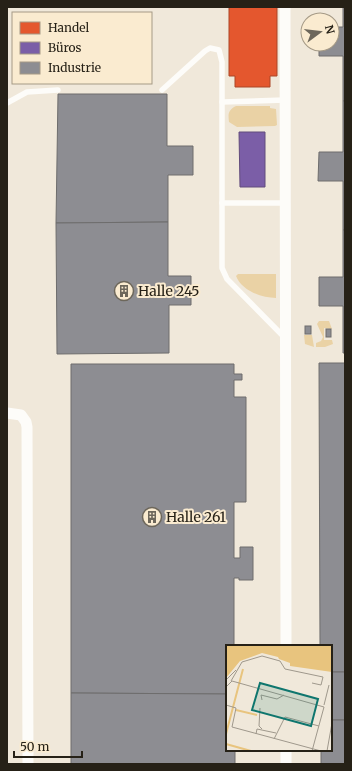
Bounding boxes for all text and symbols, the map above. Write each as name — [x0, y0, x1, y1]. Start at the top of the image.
legend — [12, 12, 152, 84]
north arrow — [300, 12, 340, 52]
text: Handel — [48, 20, 90, 35]
text: N — [322, 23, 338, 36]
text: Büros — [48, 40, 82, 55]
text: Industrie — [48, 60, 101, 75]
building icon: Halle 245 — [113, 280, 135, 302]
place label: Halle 245 — [138, 282, 200, 300]
building icon: Halle 261 — [141, 506, 163, 528]
place label: Halle 261 — [166, 508, 226, 526]
inset map — [226, 645, 332, 751]
scale bar — [14, 733, 82, 759]
text: 50 m — [20, 739, 49, 754]

